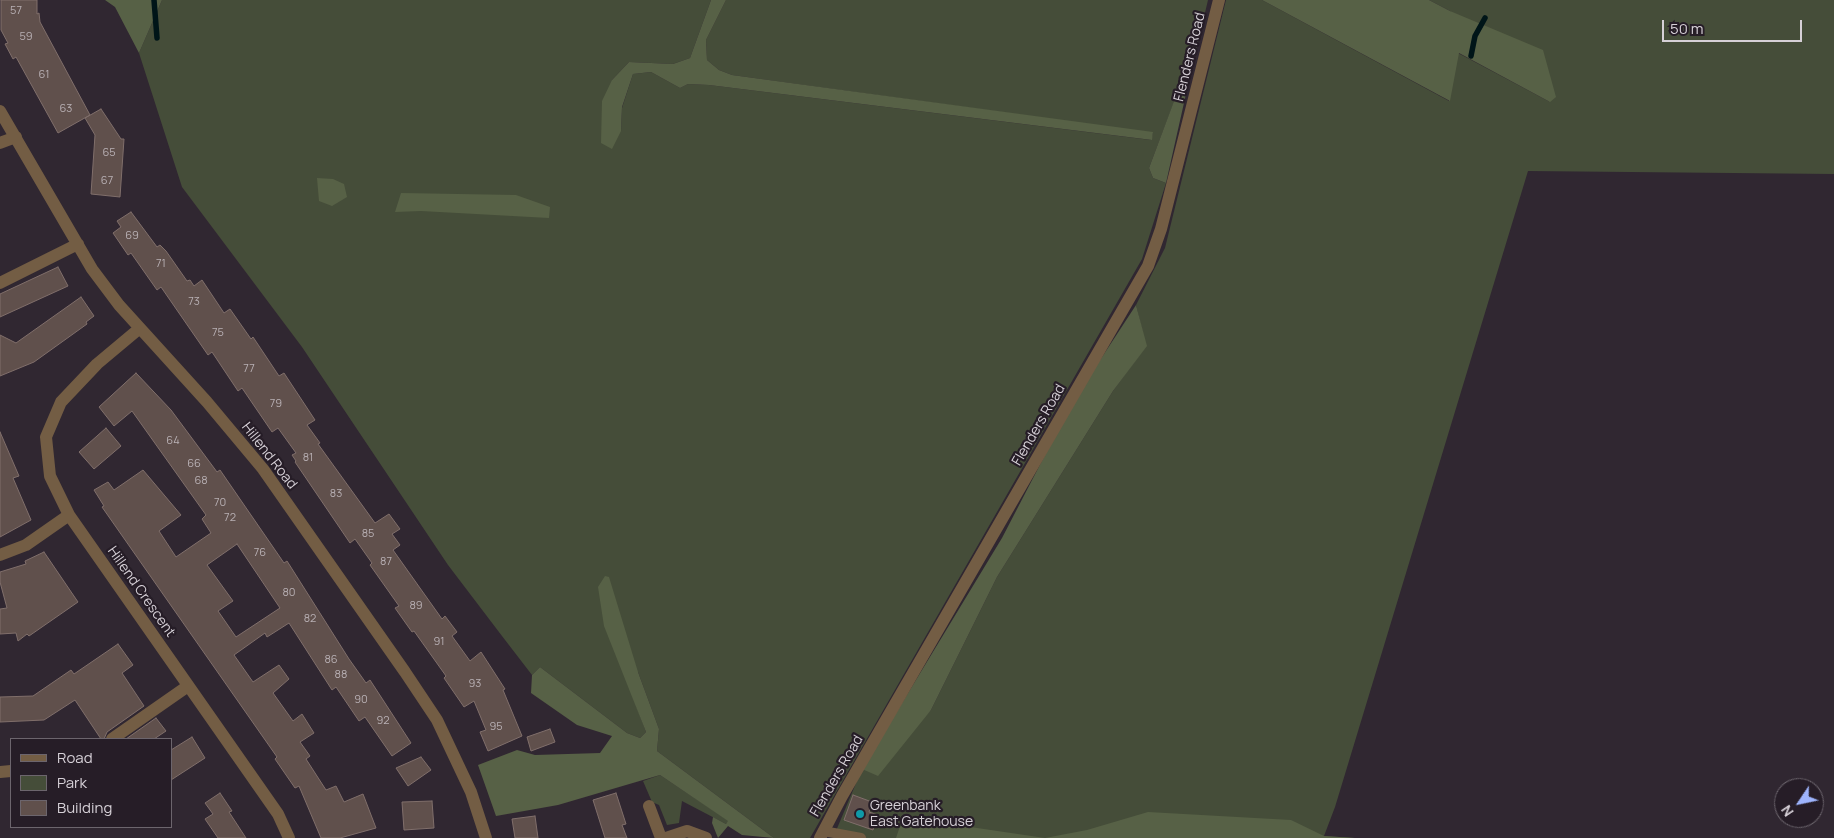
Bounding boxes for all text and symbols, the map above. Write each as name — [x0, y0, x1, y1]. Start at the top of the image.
house number: 57 — [10, 4, 22, 18]
scale bar — [1664, 10, 1804, 42]
street label: Flenders Road — [1171, 11, 1209, 103]
text: 50 m — [1670, 18, 1704, 39]
house number: 59 — [19, 30, 33, 44]
house number: 61 — [39, 68, 49, 82]
house number: 63 — [60, 102, 72, 116]
house number: 65 — [102, 146, 116, 160]
house number: 67 — [101, 174, 113, 188]
house number: 69 — [125, 229, 139, 243]
house number: 71 — [156, 257, 166, 271]
house number: 73 — [188, 295, 200, 309]
house number: 75 — [212, 326, 224, 340]
house number: 77 — [243, 362, 255, 376]
street label: Flenders Road — [1009, 381, 1069, 469]
house number: 79 — [270, 397, 282, 411]
street label: Hillend Road — [238, 419, 300, 493]
house number: 64 — [166, 434, 180, 448]
house number: 81 — [303, 451, 313, 465]
house number: 66 — [187, 457, 201, 471]
house number: 68 — [194, 474, 208, 488]
house number: 83 — [330, 487, 342, 501]
house number: 70 — [214, 496, 226, 510]
house number: 72 — [224, 511, 236, 525]
house number: 85 — [362, 527, 374, 541]
street label: Hillend Crescent — [104, 544, 178, 640]
house number: 76 — [254, 546, 266, 560]
house number: 87 — [380, 555, 392, 569]
house number: 80 — [282, 586, 296, 600]
house number: 89 — [409, 599, 423, 613]
house number: 82 — [304, 612, 316, 626]
house number: 91 — [433, 635, 445, 649]
house number: 86 — [324, 653, 338, 667]
house number: 88 — [335, 668, 347, 682]
house number: 93 — [469, 677, 481, 691]
house number: 90 — [354, 693, 368, 707]
house number: 92 — [376, 714, 390, 728]
house number: 95 — [489, 720, 503, 734]
street label: Flenders Road — [807, 732, 867, 820]
legend — [10, 738, 172, 828]
text: Road — [57, 747, 93, 768]
text: Park — [57, 772, 87, 793]
north arrow — [1774, 778, 1824, 828]
text: Building — [57, 797, 112, 818]
place label: Greenbank East Gatehouse — [870, 798, 973, 830]
text: N — [1776, 802, 1798, 821]
marker: Greenbank East Gatehouse — [854, 808, 866, 820]

